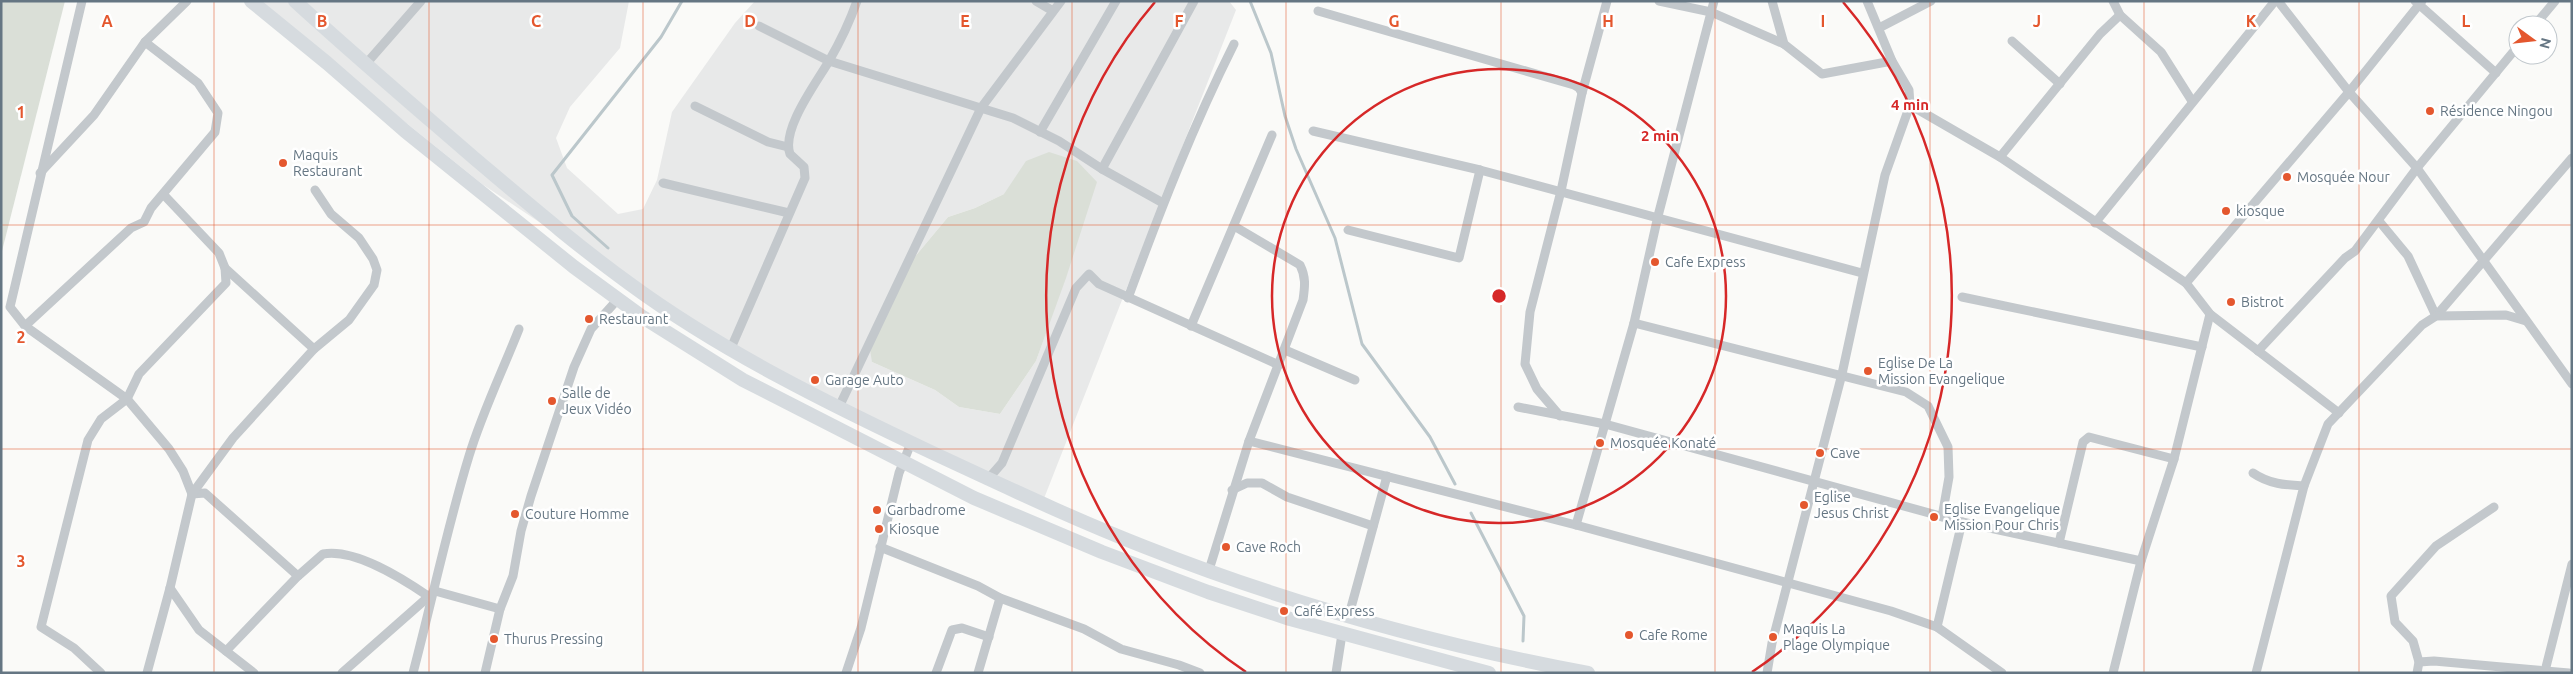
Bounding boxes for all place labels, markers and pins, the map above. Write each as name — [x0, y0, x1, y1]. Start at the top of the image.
place label: Résidence Ningou — [2440, 103, 2553, 119]
marker: Résidence Ningou — [2424, 105, 2436, 117]
place label: Maquis Restaurant — [293, 147, 363, 179]
marker: Maquis Restaurant — [277, 157, 289, 169]
place label: Mosquée Nour — [2297, 169, 2390, 185]
marker: Mosquée Nour — [2281, 171, 2293, 183]
place label: kiosque — [2236, 203, 2285, 219]
marker: kiosque — [2220, 205, 2232, 217]
place label: Cafe Express — [1665, 254, 1745, 270]
marker: Cafe Express — [1649, 256, 1661, 268]
centre of rings — [1490, 287, 1508, 305]
place label: Bistrot — [2241, 294, 2284, 310]
marker: Bistrot — [2225, 296, 2237, 308]
place label: Restaurant — [599, 311, 669, 327]
marker: Restaurant — [583, 313, 595, 325]
place label: Eglise De La Mission Evangelique — [1878, 355, 2005, 387]
marker: Eglise De La Mission Evangelique — [1862, 365, 1874, 377]
place label: Garage Auto — [825, 372, 904, 388]
marker: Garage Auto — [809, 374, 821, 386]
place label: Salle de Jeux Vidéo — [562, 385, 632, 417]
marker: Salle de Jeux Vidéo — [546, 395, 558, 407]
place label: Mosquée Konaté — [1610, 435, 1716, 451]
marker: Mosquée Konaté — [1594, 437, 1606, 449]
place label: Cave — [1830, 445, 1860, 461]
marker: Cave — [1814, 447, 1826, 459]
place label: Eglise Jesus Christ — [1814, 489, 1889, 521]
marker: Eglise Jesus Christ — [1798, 499, 1810, 511]
place label: Eglise Evangelique Mission Pour Chris — [1944, 501, 2060, 533]
place label: Garbadrome — [887, 502, 966, 518]
marker: Garbadrome — [871, 504, 883, 516]
place label: Couture Homme — [525, 506, 629, 522]
marker: Couture Homme — [509, 508, 521, 520]
marker: Eglise Evangelique Mission Pour Chris — [1928, 511, 1940, 523]
place label: Kiosque — [889, 521, 939, 537]
marker: Kiosque — [873, 523, 885, 535]
place label: Cave Roch — [1236, 539, 1301, 555]
marker: Cave Roch — [1220, 541, 1232, 553]
place label: Café Express — [1294, 603, 1374, 619]
marker: Café Express — [1278, 605, 1290, 617]
place label: Maquis La Plage Olympique — [1783, 621, 1890, 653]
place label: Cafe Rome — [1639, 627, 1708, 643]
marker: Cafe Rome — [1623, 629, 1635, 641]
place label: Thurus Pressing — [504, 631, 603, 647]
marker: Maquis La Plage Olympique — [1767, 631, 1779, 643]
marker: Thurus Pressing — [488, 633, 500, 645]

